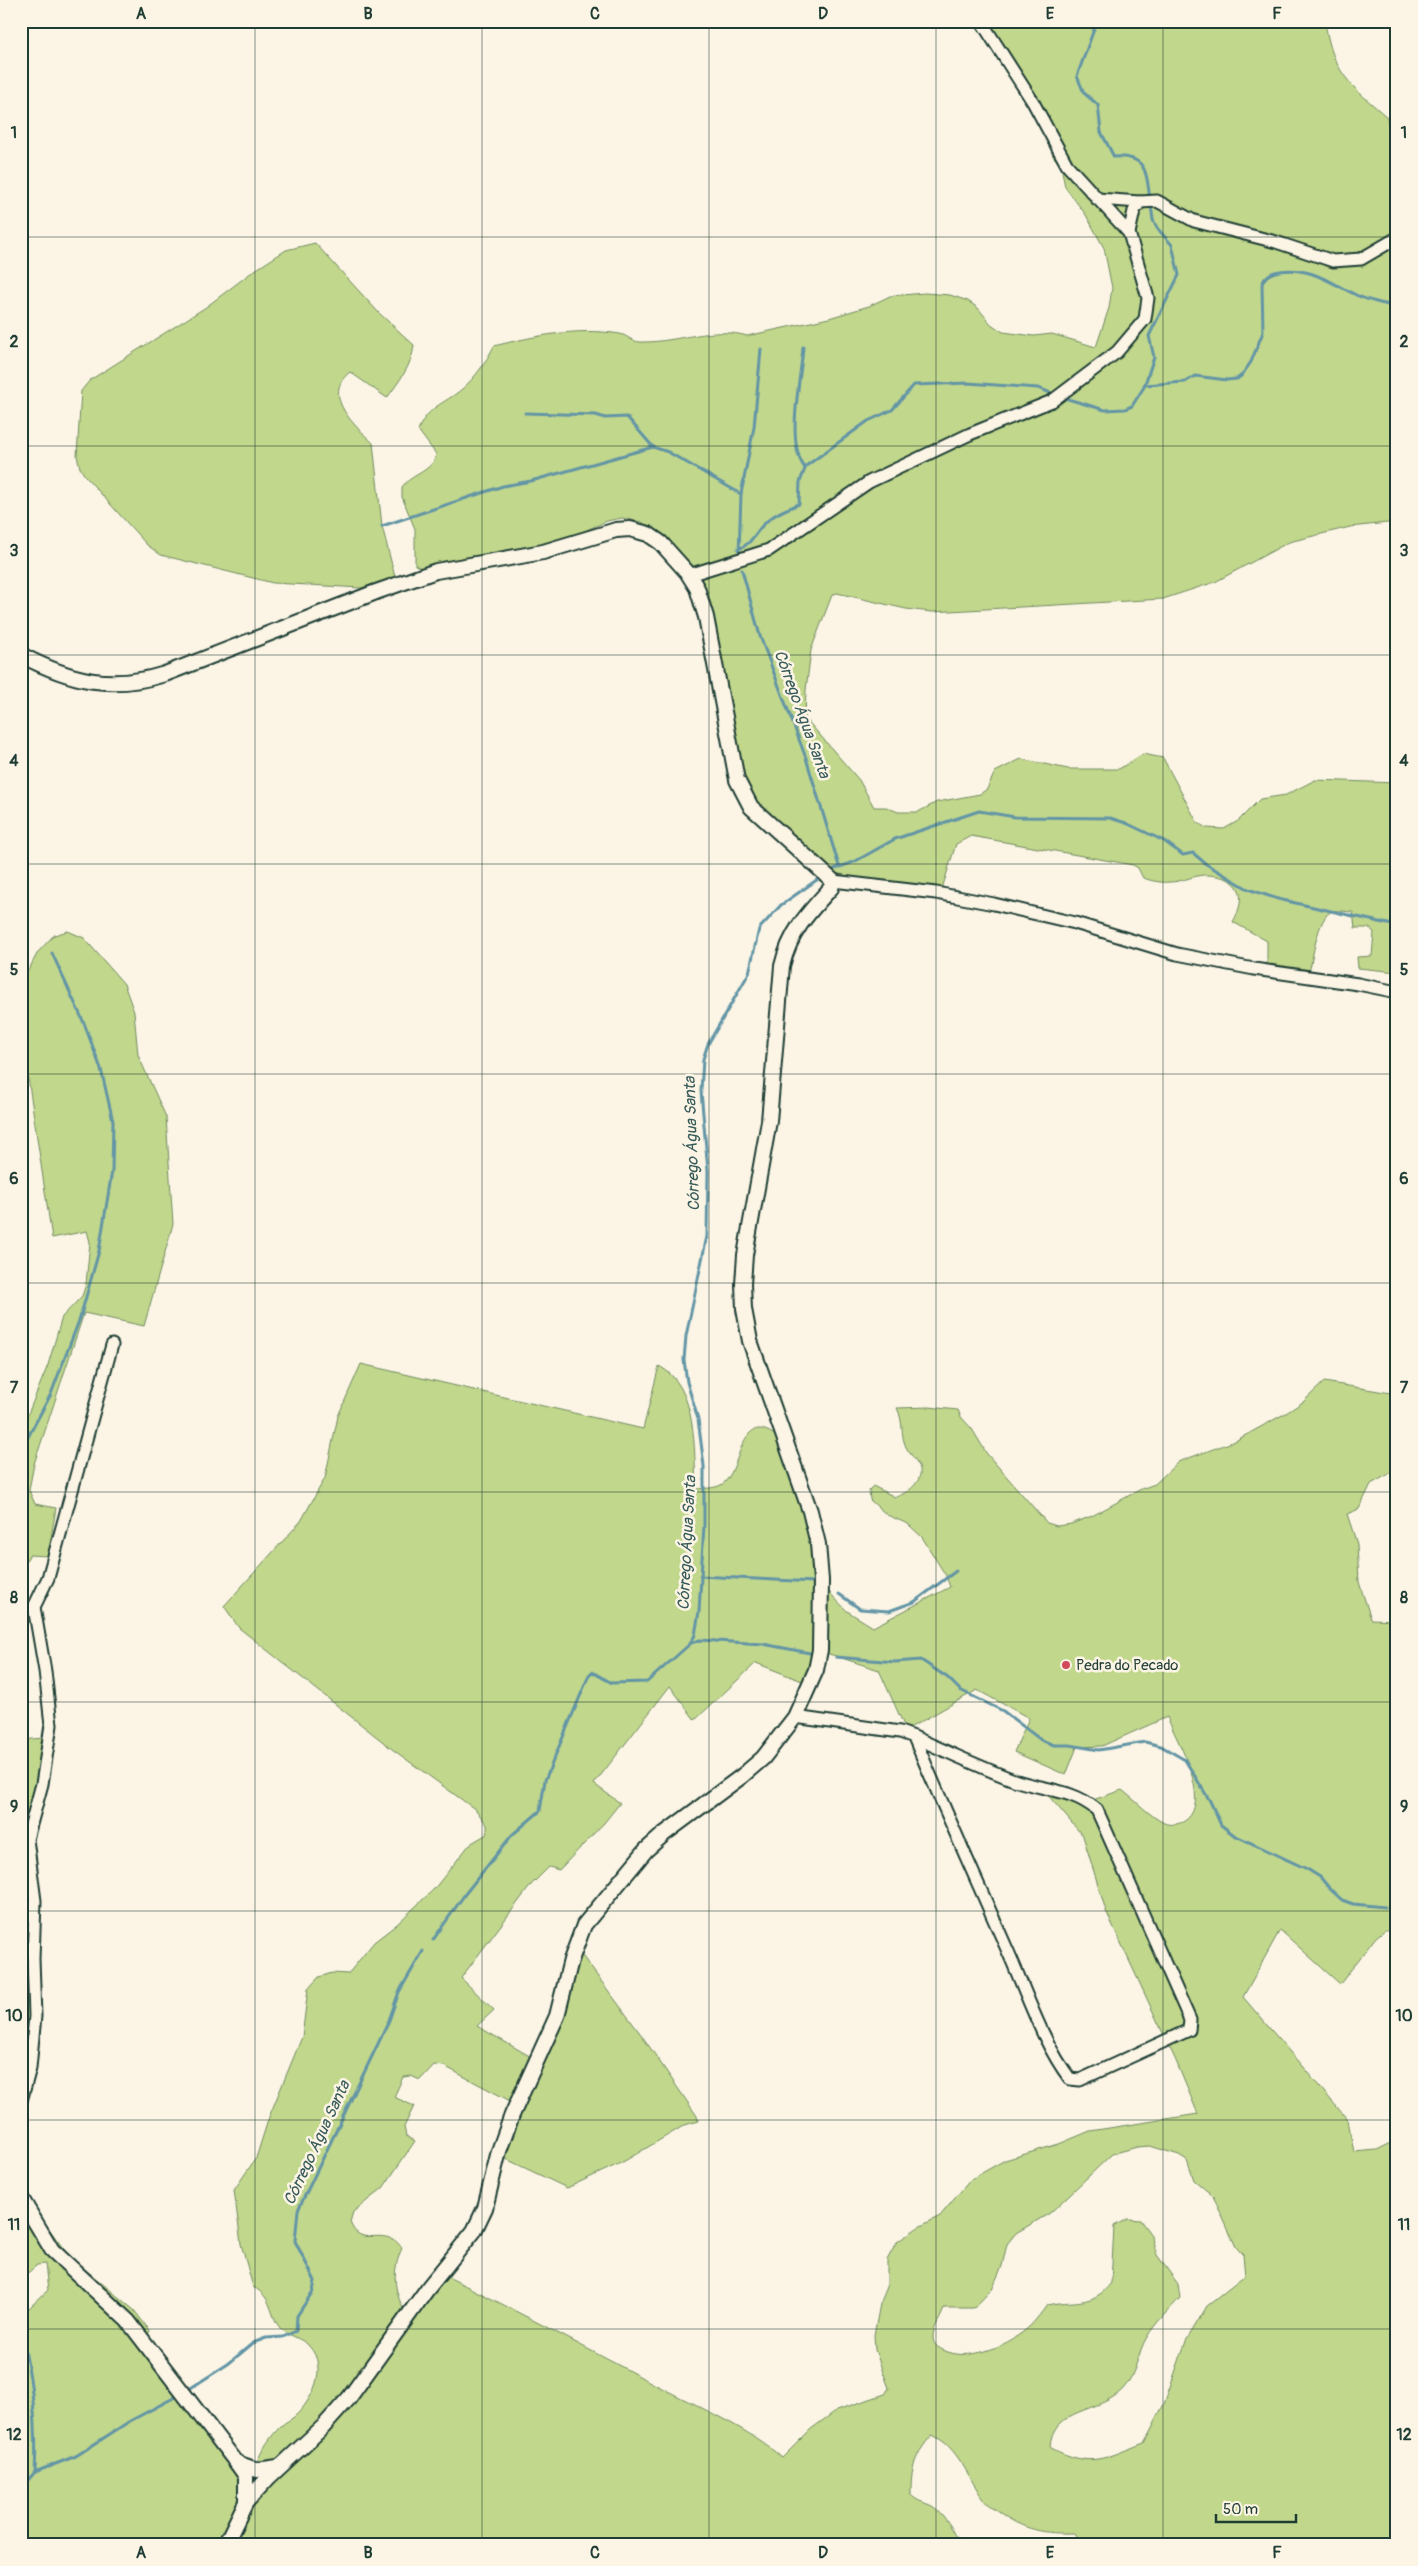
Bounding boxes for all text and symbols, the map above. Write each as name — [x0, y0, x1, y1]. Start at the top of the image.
text: A — [136, 4, 147, 24]
text: B — [363, 4, 373, 24]
text: C — [590, 4, 600, 24]
text: D — [818, 4, 828, 24]
text: E — [1046, 4, 1055, 24]
text: F — [1272, 4, 1282, 24]
text: 1 — [11, 123, 17, 143]
text: 1 — [1401, 123, 1407, 143]
text: 2 — [10, 332, 19, 352]
text: 2 — [1400, 332, 1409, 352]
text: 3 — [10, 541, 19, 561]
text: 3 — [1400, 541, 1409, 561]
water label: Córrego Água Santa — [770, 647, 835, 782]
text: 4 — [9, 751, 19, 771]
text: 4 — [1399, 751, 1409, 771]
text: 5 — [10, 960, 19, 980]
text: 5 — [1400, 960, 1409, 980]
water label: Córrego Água Santa — [680, 1075, 704, 1212]
text: 6 — [9, 1169, 19, 1189]
text: 6 — [1399, 1169, 1409, 1189]
text: 7 — [10, 1378, 19, 1398]
text: 7 — [1400, 1378, 1409, 1398]
water label: Córrego Água Santa — [673, 1474, 701, 1611]
text: 8 — [10, 1588, 18, 1608]
text: 8 — [1400, 1588, 1408, 1608]
place label: Pedra do Pecado — [1076, 1656, 1178, 1675]
marker: Pedra do Pecado — [1060, 1659, 1072, 1671]
text: 9 — [10, 1797, 18, 1817]
text: 9 — [1400, 1797, 1408, 1817]
text: 10 — [5, 2006, 23, 2026]
text: 10 — [1395, 2006, 1413, 2026]
water label: Córrego Água Santa — [279, 2076, 355, 2208]
text: 11 — [8, 2215, 20, 2235]
text: 11 — [1398, 2215, 1410, 2235]
text: 12 — [6, 2425, 22, 2445]
text: 12 — [1396, 2425, 1412, 2445]
scale bar — [1216, 2491, 1296, 2523]
text: 50 m — [1223, 2500, 1258, 2519]
text: A — [136, 2543, 147, 2563]
text: B — [363, 2543, 373, 2563]
text: C — [590, 2543, 600, 2563]
text: D — [818, 2543, 828, 2563]
text: E — [1046, 2543, 1055, 2563]
text: F — [1272, 2543, 1282, 2563]

